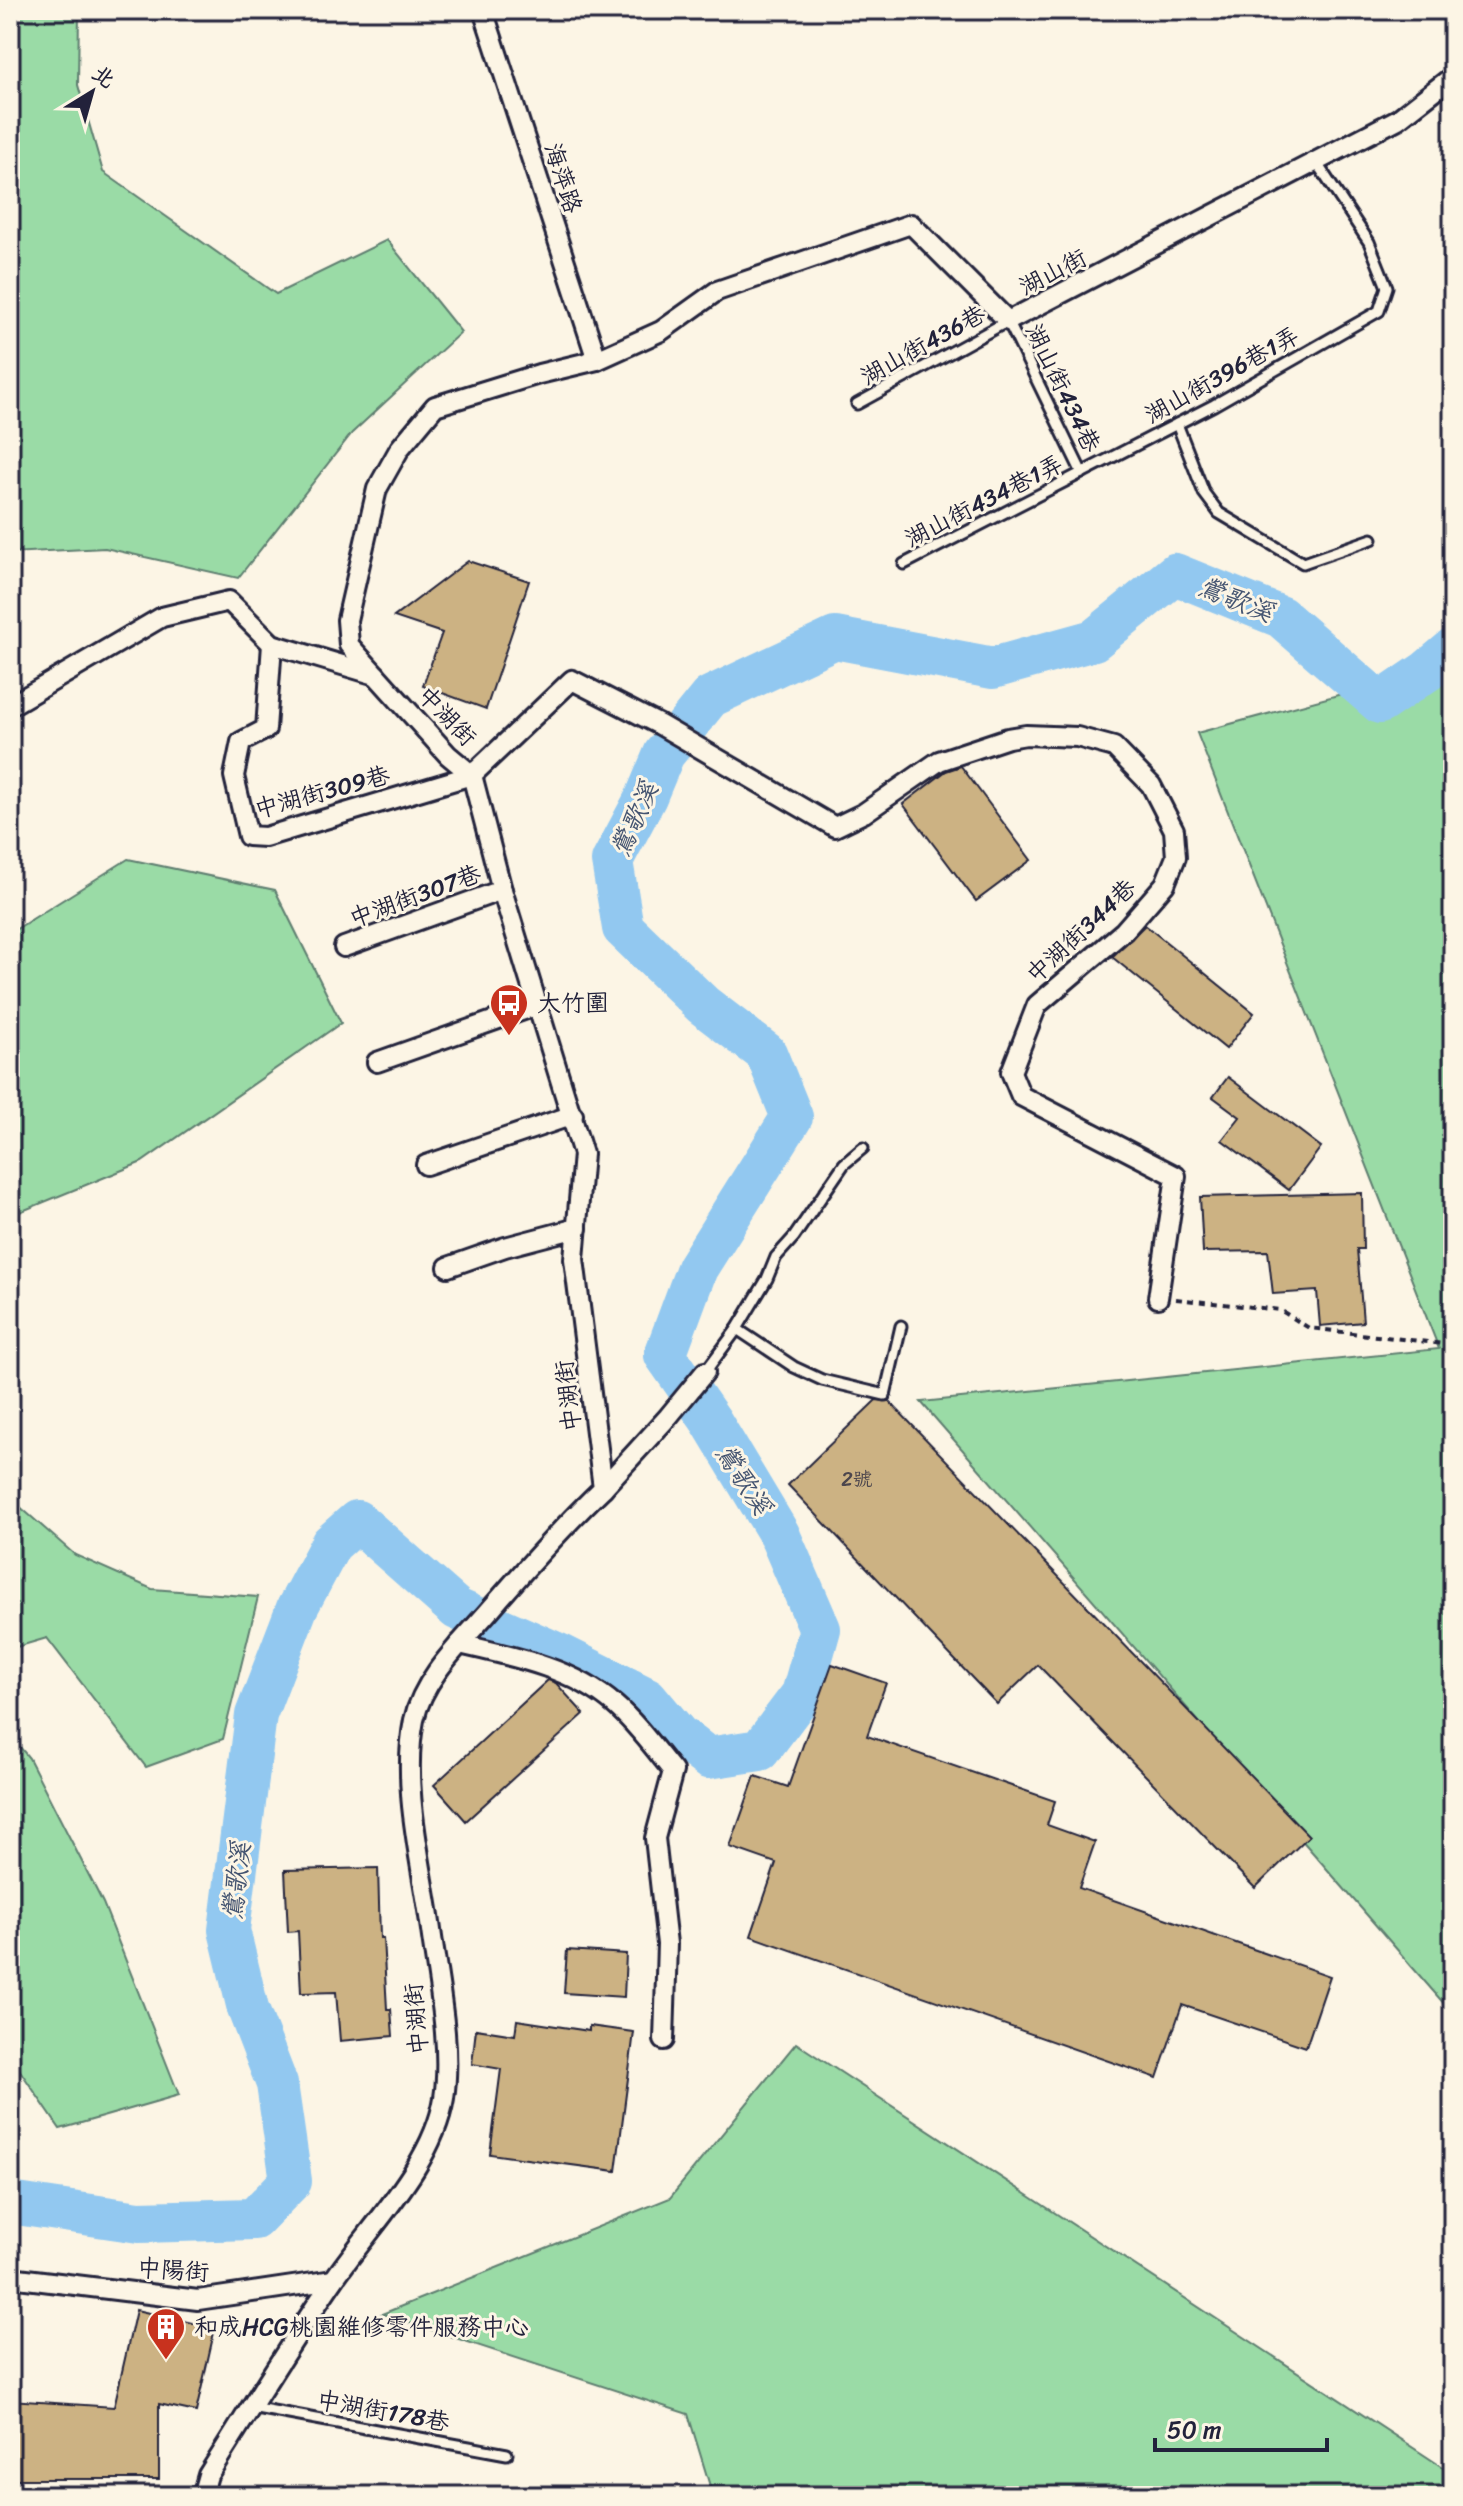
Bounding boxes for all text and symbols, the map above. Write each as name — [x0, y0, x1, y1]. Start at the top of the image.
north arrow — [52, 52, 132, 132]
text: 北 — [83, 54, 124, 99]
street label: 海萍路 — [532, 137, 594, 219]
street label: 湖山街 — [1011, 237, 1095, 307]
street label: 湖山街436巷 — [853, 293, 993, 397]
street label: 湖山街396巷1弄 — [1137, 315, 1307, 435]
street label: 湖山街434巷 — [1014, 316, 1112, 460]
street label: 湖山街434巷1弄 — [897, 443, 1071, 559]
water label: 鶯歌溪 — [1191, 563, 1283, 636]
street label: 中湖街 — [407, 676, 487, 756]
street label: 中湖街309巷 — [249, 754, 395, 830]
water label: 鶯歌溪 — [597, 772, 672, 864]
street label: 中湖街307巷 — [343, 853, 487, 939]
street label: 中湖街344巷 — [1016, 868, 1146, 994]
bus stop icon: 大竹圍 — [488, 982, 530, 1037]
place label: 大竹圍 — [537, 982, 609, 1024]
street label: 中湖街 — [543, 1358, 593, 1434]
water label: 鶯歌溪 — [703, 1434, 786, 1526]
house number: 2號 — [841, 1462, 873, 1497]
water label: 鶯歌溪 — [208, 1838, 264, 1923]
street label: 中湖街 — [392, 1981, 440, 2057]
street label: 中陽街 — [136, 2247, 210, 2293]
building icon: 和成HCG桃園維修零件服務中心 — [145, 2306, 187, 2361]
place label: 和成HCG桃園維修零件服務中心 — [194, 2306, 529, 2348]
street label: 中湖街178巷 — [313, 2379, 453, 2443]
scale bar — [1155, 2402, 1327, 2452]
text: 50 m — [1167, 2409, 1222, 2451]

